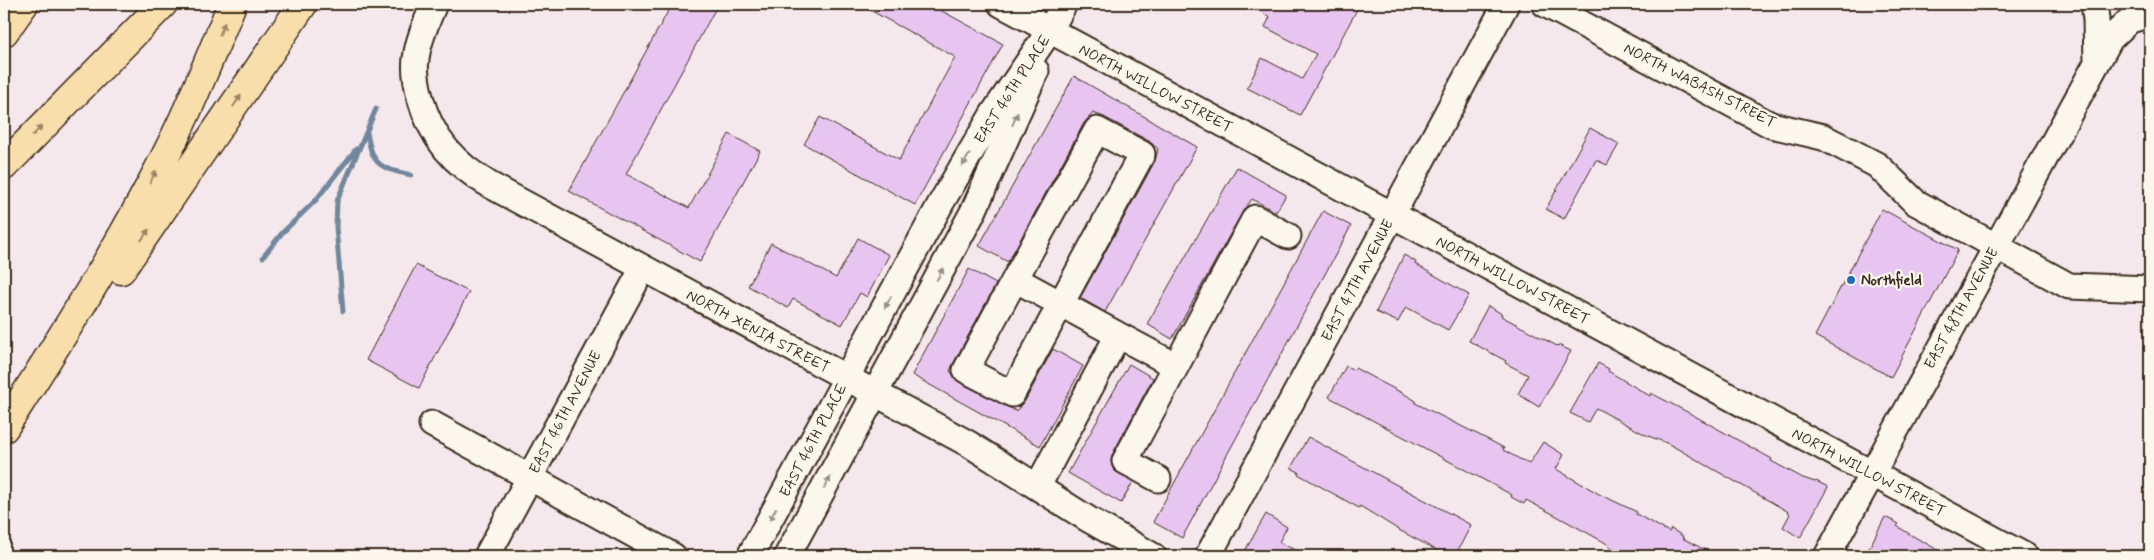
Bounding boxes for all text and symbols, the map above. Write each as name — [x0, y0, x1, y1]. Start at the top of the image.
one-way arrow — [218, 21, 226, 36]
street label: EAST 46TH PLACE — [970, 31, 1056, 148]
street label: NORTH WABASH STREET — [1620, 39, 1779, 133]
street label: NORTH WILLOW STREET — [1075, 40, 1236, 138]
one-way arrow — [232, 94, 241, 107]
one-way arrow — [1011, 112, 1019, 126]
one-way arrow — [31, 125, 43, 137]
one-way arrow — [962, 153, 971, 166]
one-way arrow — [149, 170, 157, 185]
street label: EAST 47TH AVENUE — [1317, 216, 1399, 345]
one-way arrow — [140, 228, 150, 241]
street label: NORTH WILLOW STREET — [1432, 232, 1593, 330]
street label: EAST 48TH AVENUE — [1920, 244, 2004, 373]
one-way arrow — [935, 267, 944, 280]
place label: Northfield — [1861, 270, 1922, 291]
marker: Northfield — [1845, 274, 1857, 286]
street label: NORTH XENIA STREET — [682, 286, 833, 378]
one-way arrow — [884, 294, 892, 309]
street label: EAST 46TH AVENUE — [525, 347, 607, 477]
street label: EAST 46TH PLACE — [776, 380, 852, 501]
street label: NORTH WILLOW STREET — [1788, 424, 1949, 522]
one-way arrow — [823, 475, 831, 490]
one-way arrow — [769, 506, 777, 521]

